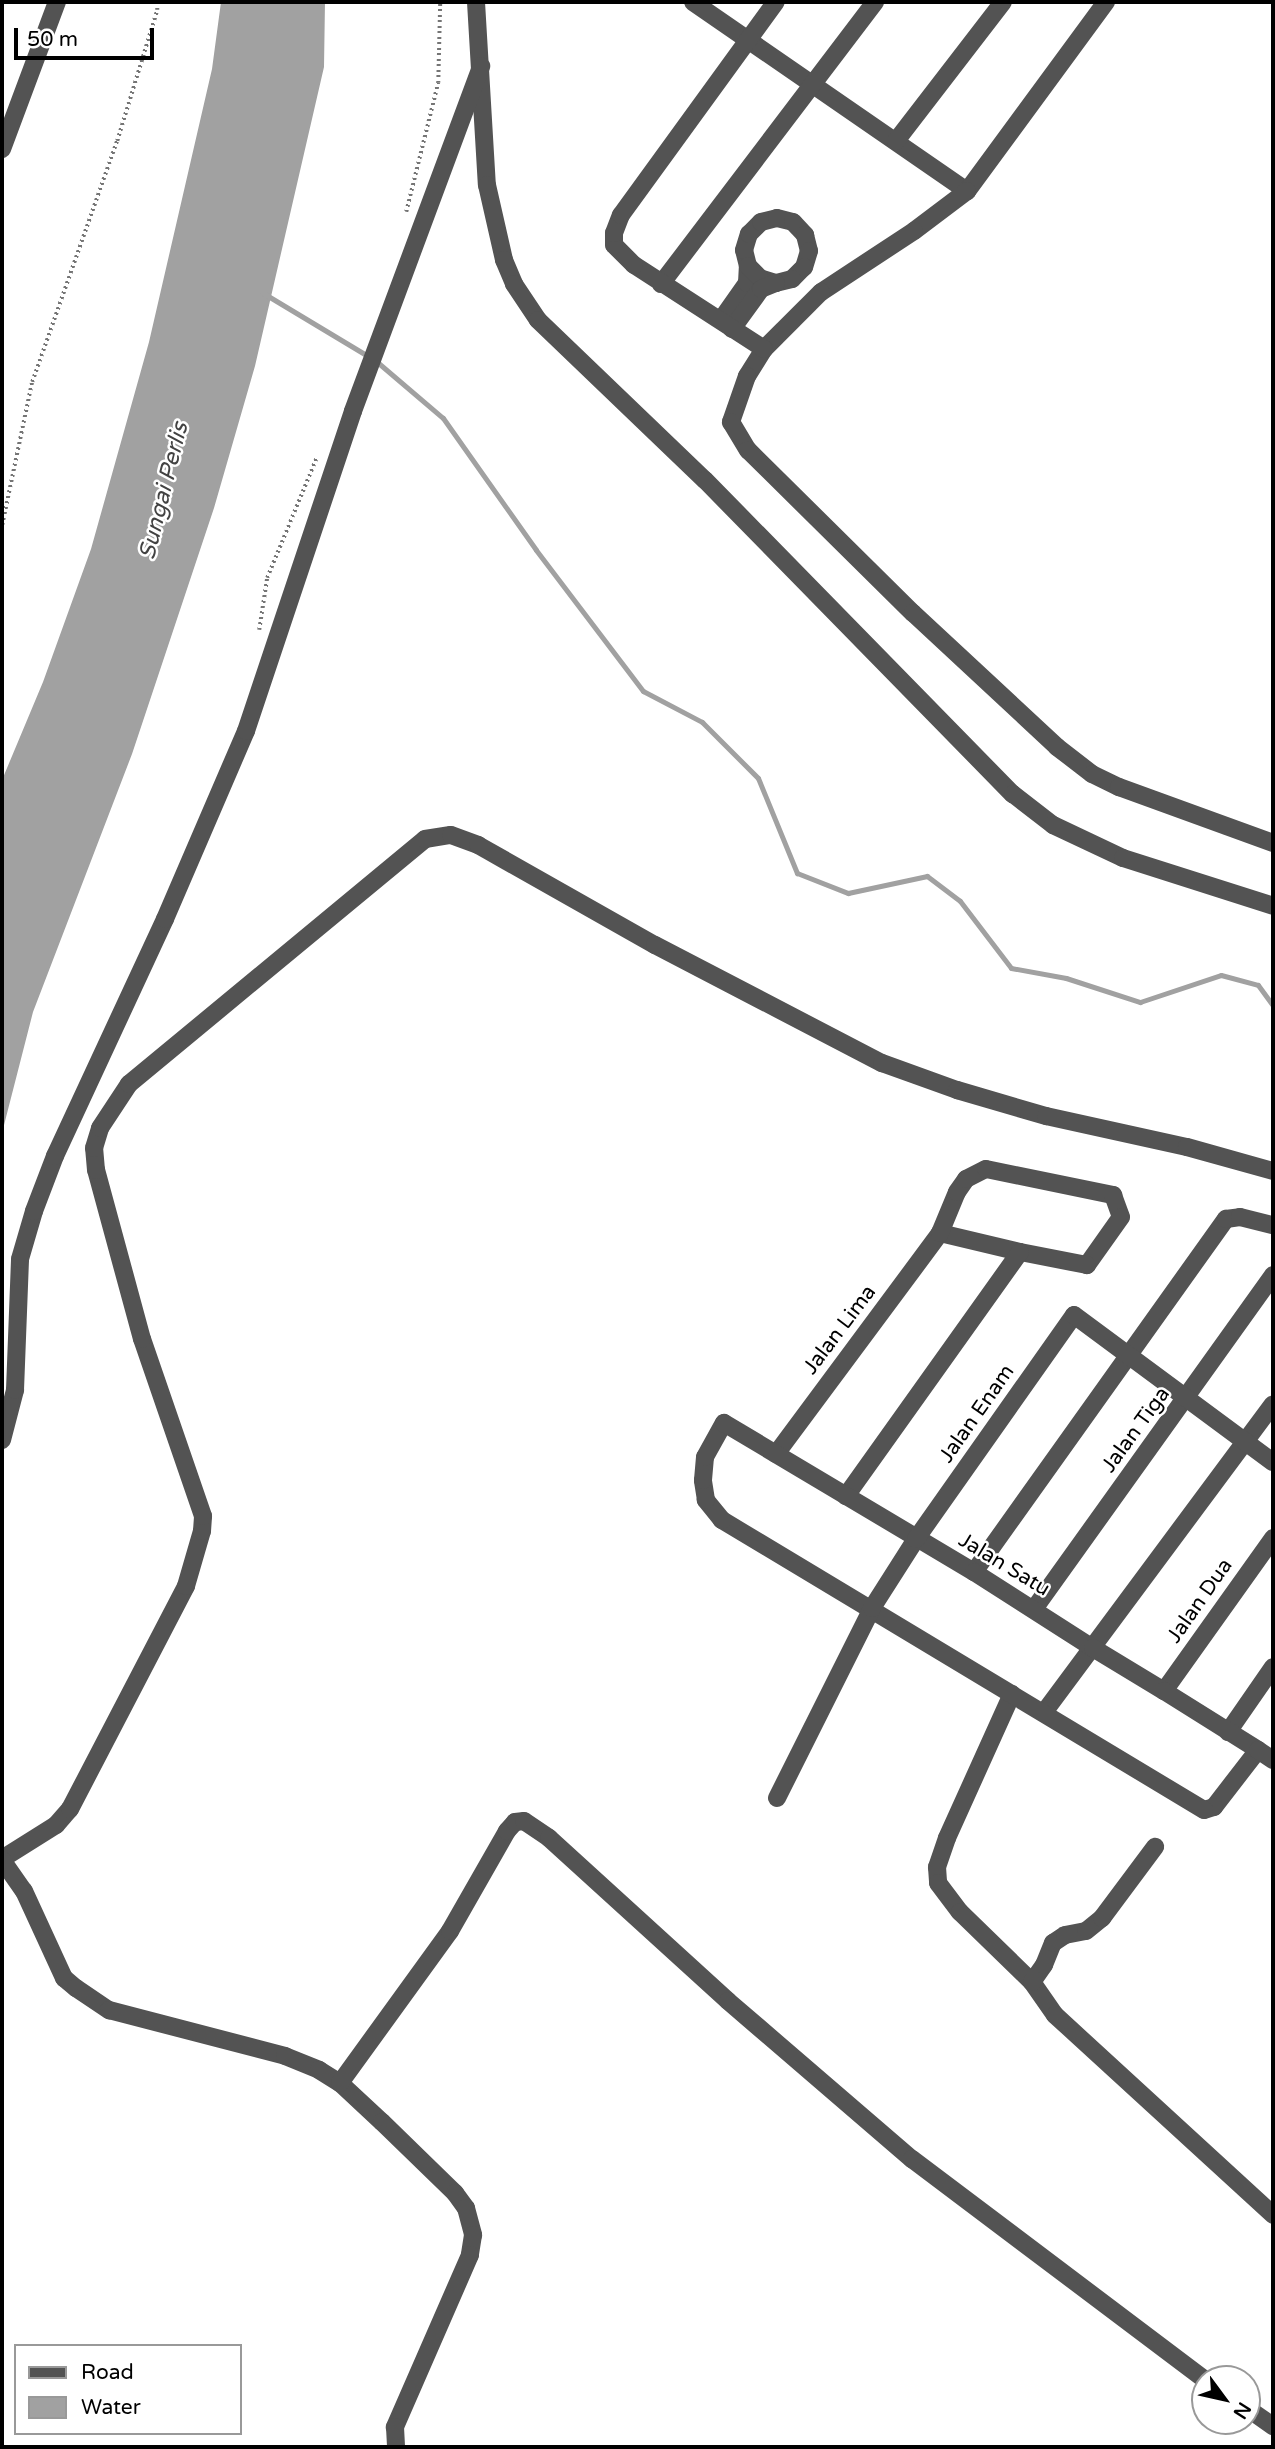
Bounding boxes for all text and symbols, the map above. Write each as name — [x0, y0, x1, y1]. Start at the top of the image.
scale bar — [18, 14, 158, 58]
text: 50 m — [27, 27, 78, 52]
water label: Sungai Perlis — [134, 419, 194, 563]
street label: Jalan Lima — [798, 1280, 882, 1380]
street label: Jalan Enam — [934, 1360, 1020, 1468]
street label: Jalan Tiga — [1096, 1382, 1176, 1478]
street label: Jalan Satu — [954, 1528, 1054, 1602]
street label: Jalan Dua — [1162, 1554, 1238, 1648]
legend — [14, 2344, 242, 2435]
text: Road — [81, 2360, 134, 2385]
north arrow — [1191, 2365, 1261, 2435]
text: Water — [81, 2395, 141, 2420]
text: N — [1229, 2398, 1255, 2423]

